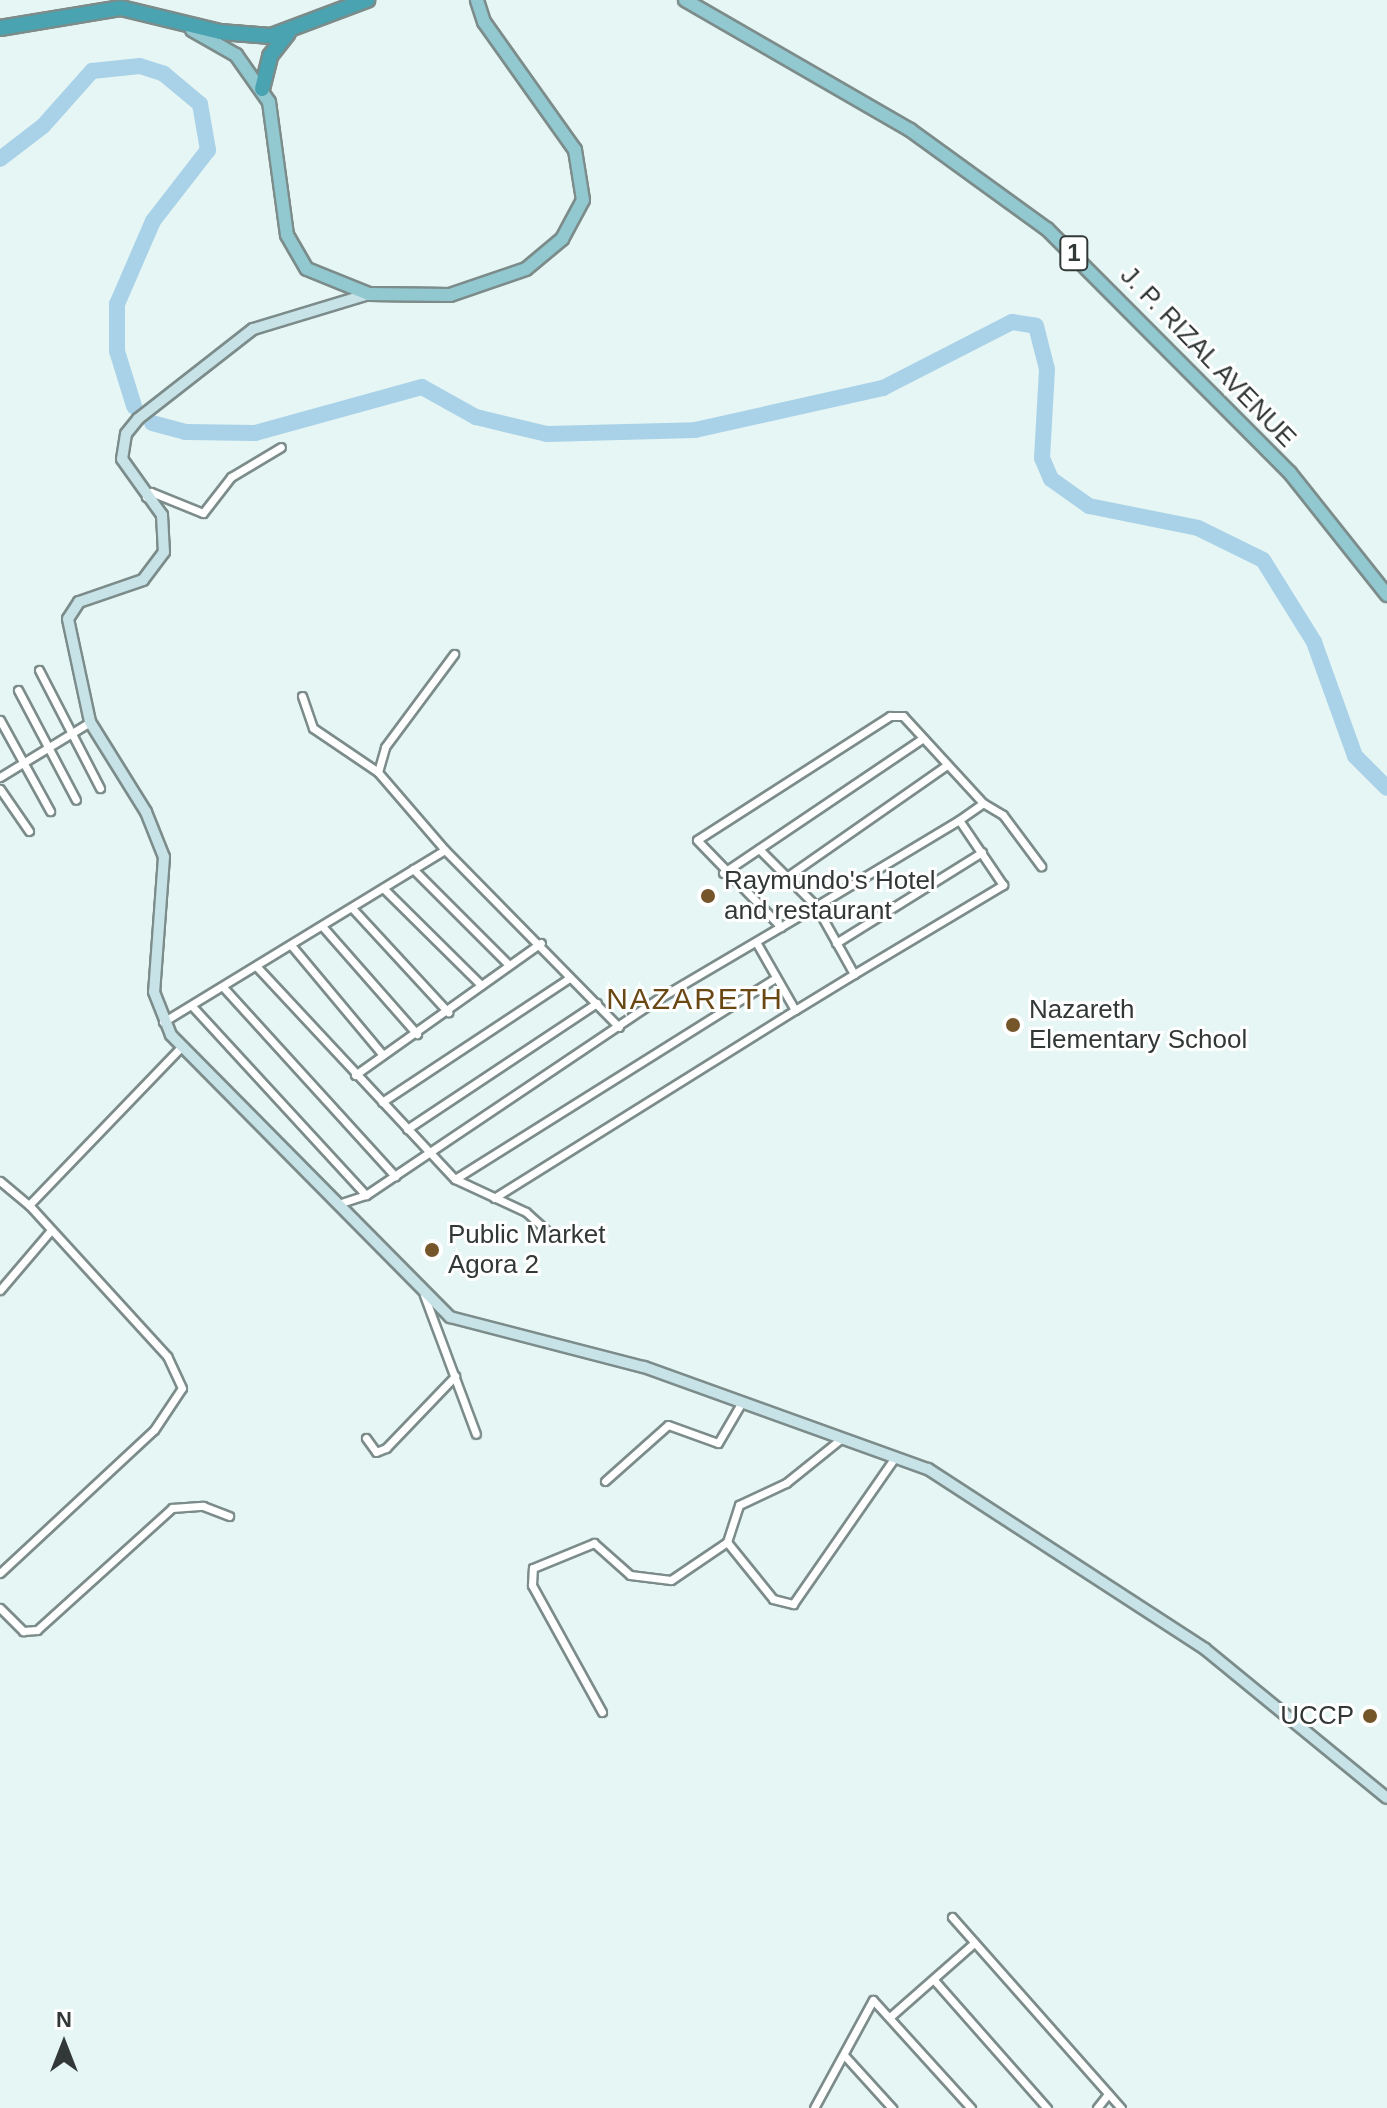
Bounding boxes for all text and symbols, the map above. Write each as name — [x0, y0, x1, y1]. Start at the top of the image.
road number: 1 — [1058, 233, 1090, 273]
street label: J. P. RIZAL AVENUE — [1113, 259, 1303, 455]
place label: Raymundo's Hotel and restaurant — [724, 865, 936, 926]
marker: Raymundo's Hotel and restaurant — [699, 887, 717, 905]
district label: NAZARETH — [606, 981, 784, 1017]
place label: Nazareth Elementary School — [1029, 994, 1247, 1056]
marker: Nazareth Elementary School — [1004, 1016, 1022, 1034]
place label: Public Market Agora 2 — [448, 1219, 605, 1280]
marker: Public Market Agora 2 — [423, 1241, 441, 1259]
place label: UCCP — [1280, 1700, 1354, 1732]
marker: UCCP — [1361, 1707, 1379, 1725]
north arrow — [24, 2004, 104, 2084]
text: N — [56, 2007, 72, 2032]

